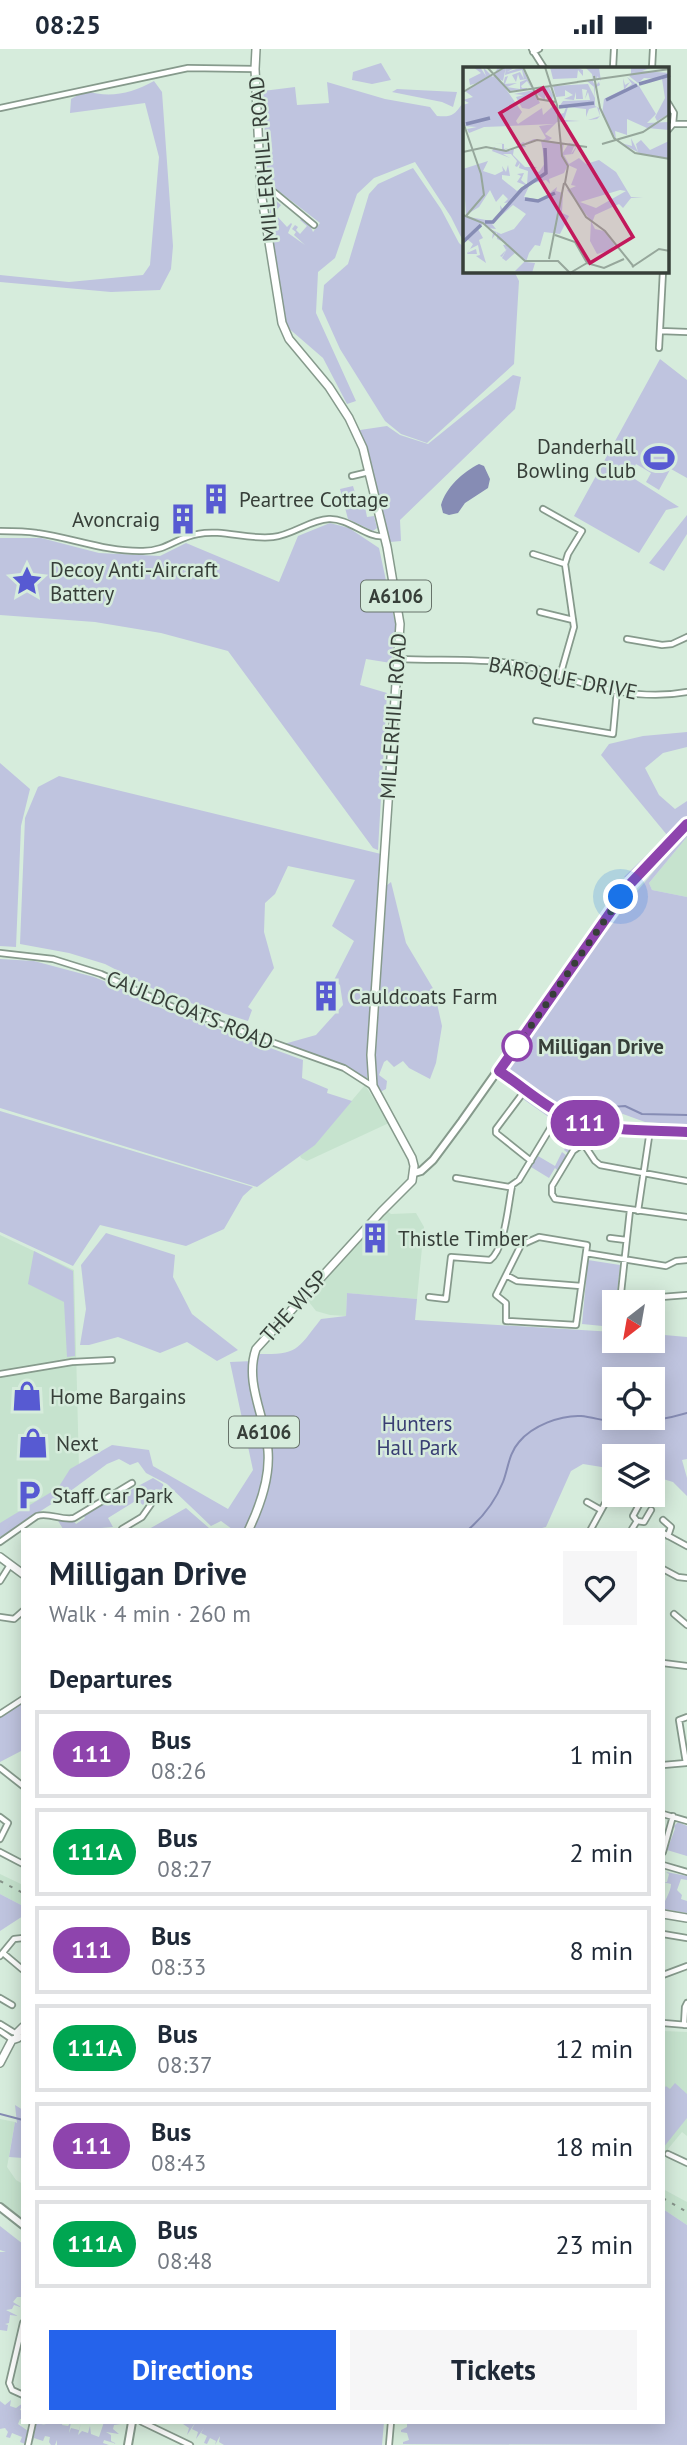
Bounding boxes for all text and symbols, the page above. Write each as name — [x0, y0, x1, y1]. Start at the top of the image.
text: 08:25 — [35, 8, 101, 41]
inset map — [463, 67, 670, 273]
street label: MILLERHILL ROAD — [242, 75, 284, 243]
place label: Danderhall Bowling Club — [516, 433, 636, 484]
sports icon: Danderhall Bowling Club — [642, 441, 676, 475]
building icon: Peartree Cottage — [199, 482, 233, 516]
place label: Peartree Cottage — [239, 486, 389, 513]
building icon: Avoncraig — [166, 502, 200, 536]
place label: Avoncraig — [72, 506, 160, 533]
place label: Decoy Anti-Aircraft Battery — [50, 556, 218, 607]
place icon: Decoy Anti-Aircraft Battery — [10, 564, 44, 598]
road number: A6106 — [361, 581, 431, 611]
street label: MILLERHILL ROAD — [374, 632, 412, 800]
street label: BAROQUE DRIVE — [486, 650, 640, 706]
your location — [603, 879, 638, 914]
street label: CAULDCOATS ROAD — [102, 964, 278, 1056]
building icon: Cauldcoats Farm — [309, 979, 343, 1013]
place label: Cauldcoats Farm — [349, 983, 498, 1010]
marker: Milligan Drive — [502, 1031, 532, 1061]
place label: Milligan Drive — [538, 1033, 664, 1060]
line badge: 111 — [545, 1100, 625, 1146]
text: 111 — [565, 1107, 605, 1138]
building icon: Thistle Timber — [358, 1221, 392, 1255]
place label: Thistle Timber — [398, 1225, 528, 1252]
street label: THE WISP — [254, 1264, 334, 1348]
north arrow — [602, 1290, 665, 1353]
map controls — [602, 1290, 665, 1507]
button: locate — [602, 1367, 665, 1430]
shop icon: Home Bargains — [10, 1379, 44, 1413]
place label: Home Bargains — [50, 1383, 186, 1410]
park label: Hunters Hall Park — [376, 1410, 458, 1461]
road number: A6106 — [229, 1417, 299, 1448]
shop icon: Next — [16, 1426, 50, 1460]
place label: Next — [56, 1430, 98, 1457]
button: layers — [602, 1444, 665, 1507]
parking icon: Staff Car Park — [12, 1478, 46, 1512]
place label: Staff Car Park — [52, 1482, 173, 1509]
text: Milligan Drive — [49, 1551, 247, 1594]
button: heart — [563, 1551, 637, 1625]
text: Walk · 4 min · 260 m — [49, 1599, 251, 1628]
text: Departures — [49, 1662, 172, 1695]
text: Bus — [151, 1723, 191, 1756]
text: 111 — [71, 1738, 112, 1769]
text: 1 min — [570, 1738, 633, 1771]
text: 08:26 — [151, 1756, 206, 1785]
text: Bus — [157, 1821, 198, 1854]
text: 111A — [67, 1836, 122, 1867]
text: 2 min — [570, 1836, 633, 1869]
text: 08:27 — [157, 1854, 213, 1883]
text: Bus — [151, 1919, 191, 1952]
text: 111 — [71, 1934, 112, 1965]
text: 8 min — [570, 1934, 633, 1967]
text: 08:33 — [151, 1952, 206, 1981]
text: Bus — [157, 2017, 198, 2050]
text: 111A — [67, 2032, 122, 2063]
text: 12 min — [555, 2032, 633, 2065]
text: 08:37 — [157, 2050, 213, 2079]
text: Bus — [151, 2115, 191, 2148]
text: 111 — [71, 2130, 112, 2161]
text: 18 min — [555, 2130, 633, 2163]
text: 08:43 — [151, 2148, 206, 2177]
text: Bus — [157, 2213, 198, 2246]
text: 111A — [67, 2228, 122, 2259]
text: 23 min — [555, 2228, 633, 2261]
text: 08:48 — [157, 2246, 213, 2275]
button: Directions — [49, 2330, 336, 2410]
button: Tickets — [350, 2330, 637, 2410]

